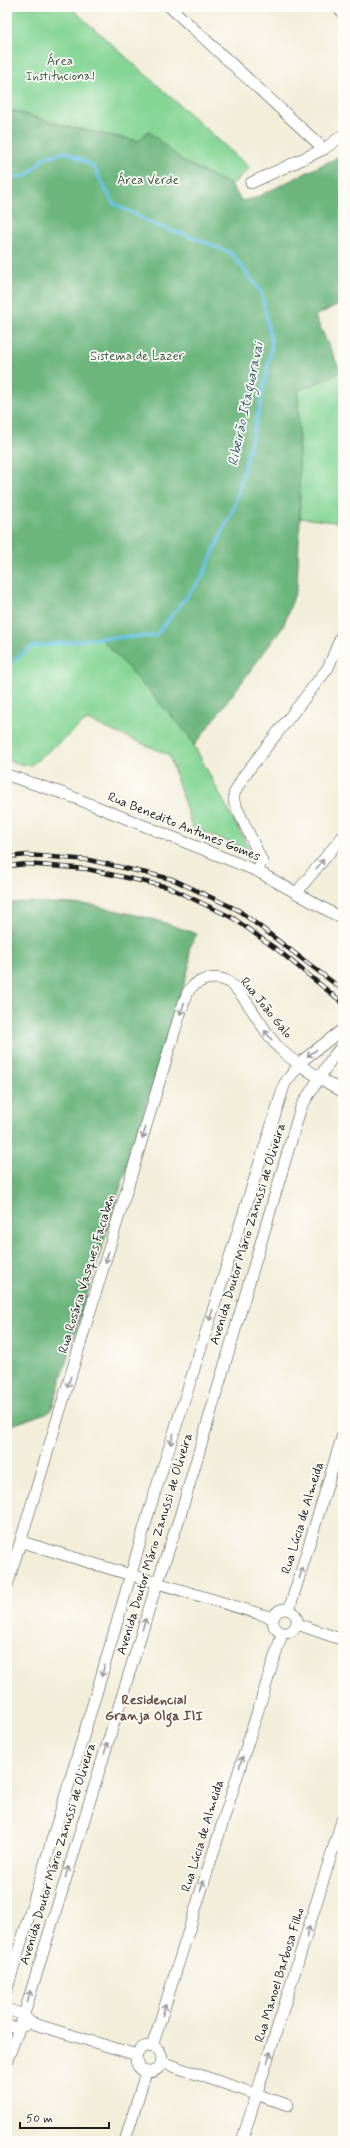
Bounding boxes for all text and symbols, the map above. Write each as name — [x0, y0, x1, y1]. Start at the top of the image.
park label: Área Institucional — [26, 52, 95, 85]
park label: Área Verde — [117, 171, 179, 189]
water label: Ribeirão Itaguaravai — [224, 339, 270, 468]
park label: Sistema de Lazer — [90, 348, 185, 365]
street label: Rua Benedito Antunes Gomes — [105, 789, 263, 866]
one-way arrow — [315, 859, 324, 870]
street label: Rua João Galo — [236, 974, 296, 1042]
one-way arrow — [178, 1002, 186, 1014]
one-way arrow — [263, 1029, 272, 1040]
one-way arrow — [306, 1049, 317, 1057]
street label: Avenida Doutor Mário Zanussi de Oliveira — [206, 1121, 290, 1347]
one-way arrow — [140, 1126, 147, 1139]
street label: Rua Rosária Vasques Faciaben — [55, 1193, 119, 1355]
one-way arrow — [103, 1251, 110, 1264]
one-way arrow — [207, 1308, 214, 1321]
one-way arrow — [65, 1375, 72, 1388]
street label: Avenida Doutor Mário Zanussi de Oliveira — [113, 1431, 197, 1657]
one-way arrow — [168, 1432, 175, 1445]
street label: Rua Lúcia de Almeida — [278, 1460, 328, 1576]
one-way arrow — [298, 1566, 305, 1579]
one-way arrow — [141, 1618, 149, 1630]
one-way arrow — [99, 1664, 106, 1677]
district label: Residencial Granja Olga III — [105, 1691, 204, 1728]
street label: Avenida Doutor Mário Zanussi de Oliveira — [16, 1741, 100, 1967]
one-way arrow — [103, 1742, 110, 1755]
one-way arrow — [238, 1755, 245, 1768]
street label: Rua Lúcia de Almeida — [178, 1778, 228, 1894]
one-way arrow — [63, 1866, 71, 1878]
one-way arrow — [199, 1880, 206, 1893]
street label: Rua Manoel Barbosa Filho — [251, 1905, 309, 2045]
one-way arrow — [304, 1927, 312, 1939]
one-way arrow — [26, 1990, 33, 2003]
one-way arrow — [161, 2004, 168, 2017]
one-way arrow — [266, 2050, 273, 2063]
scale bar — [20, 2104, 109, 2130]
text: 50 m — [26, 2111, 53, 2127]

